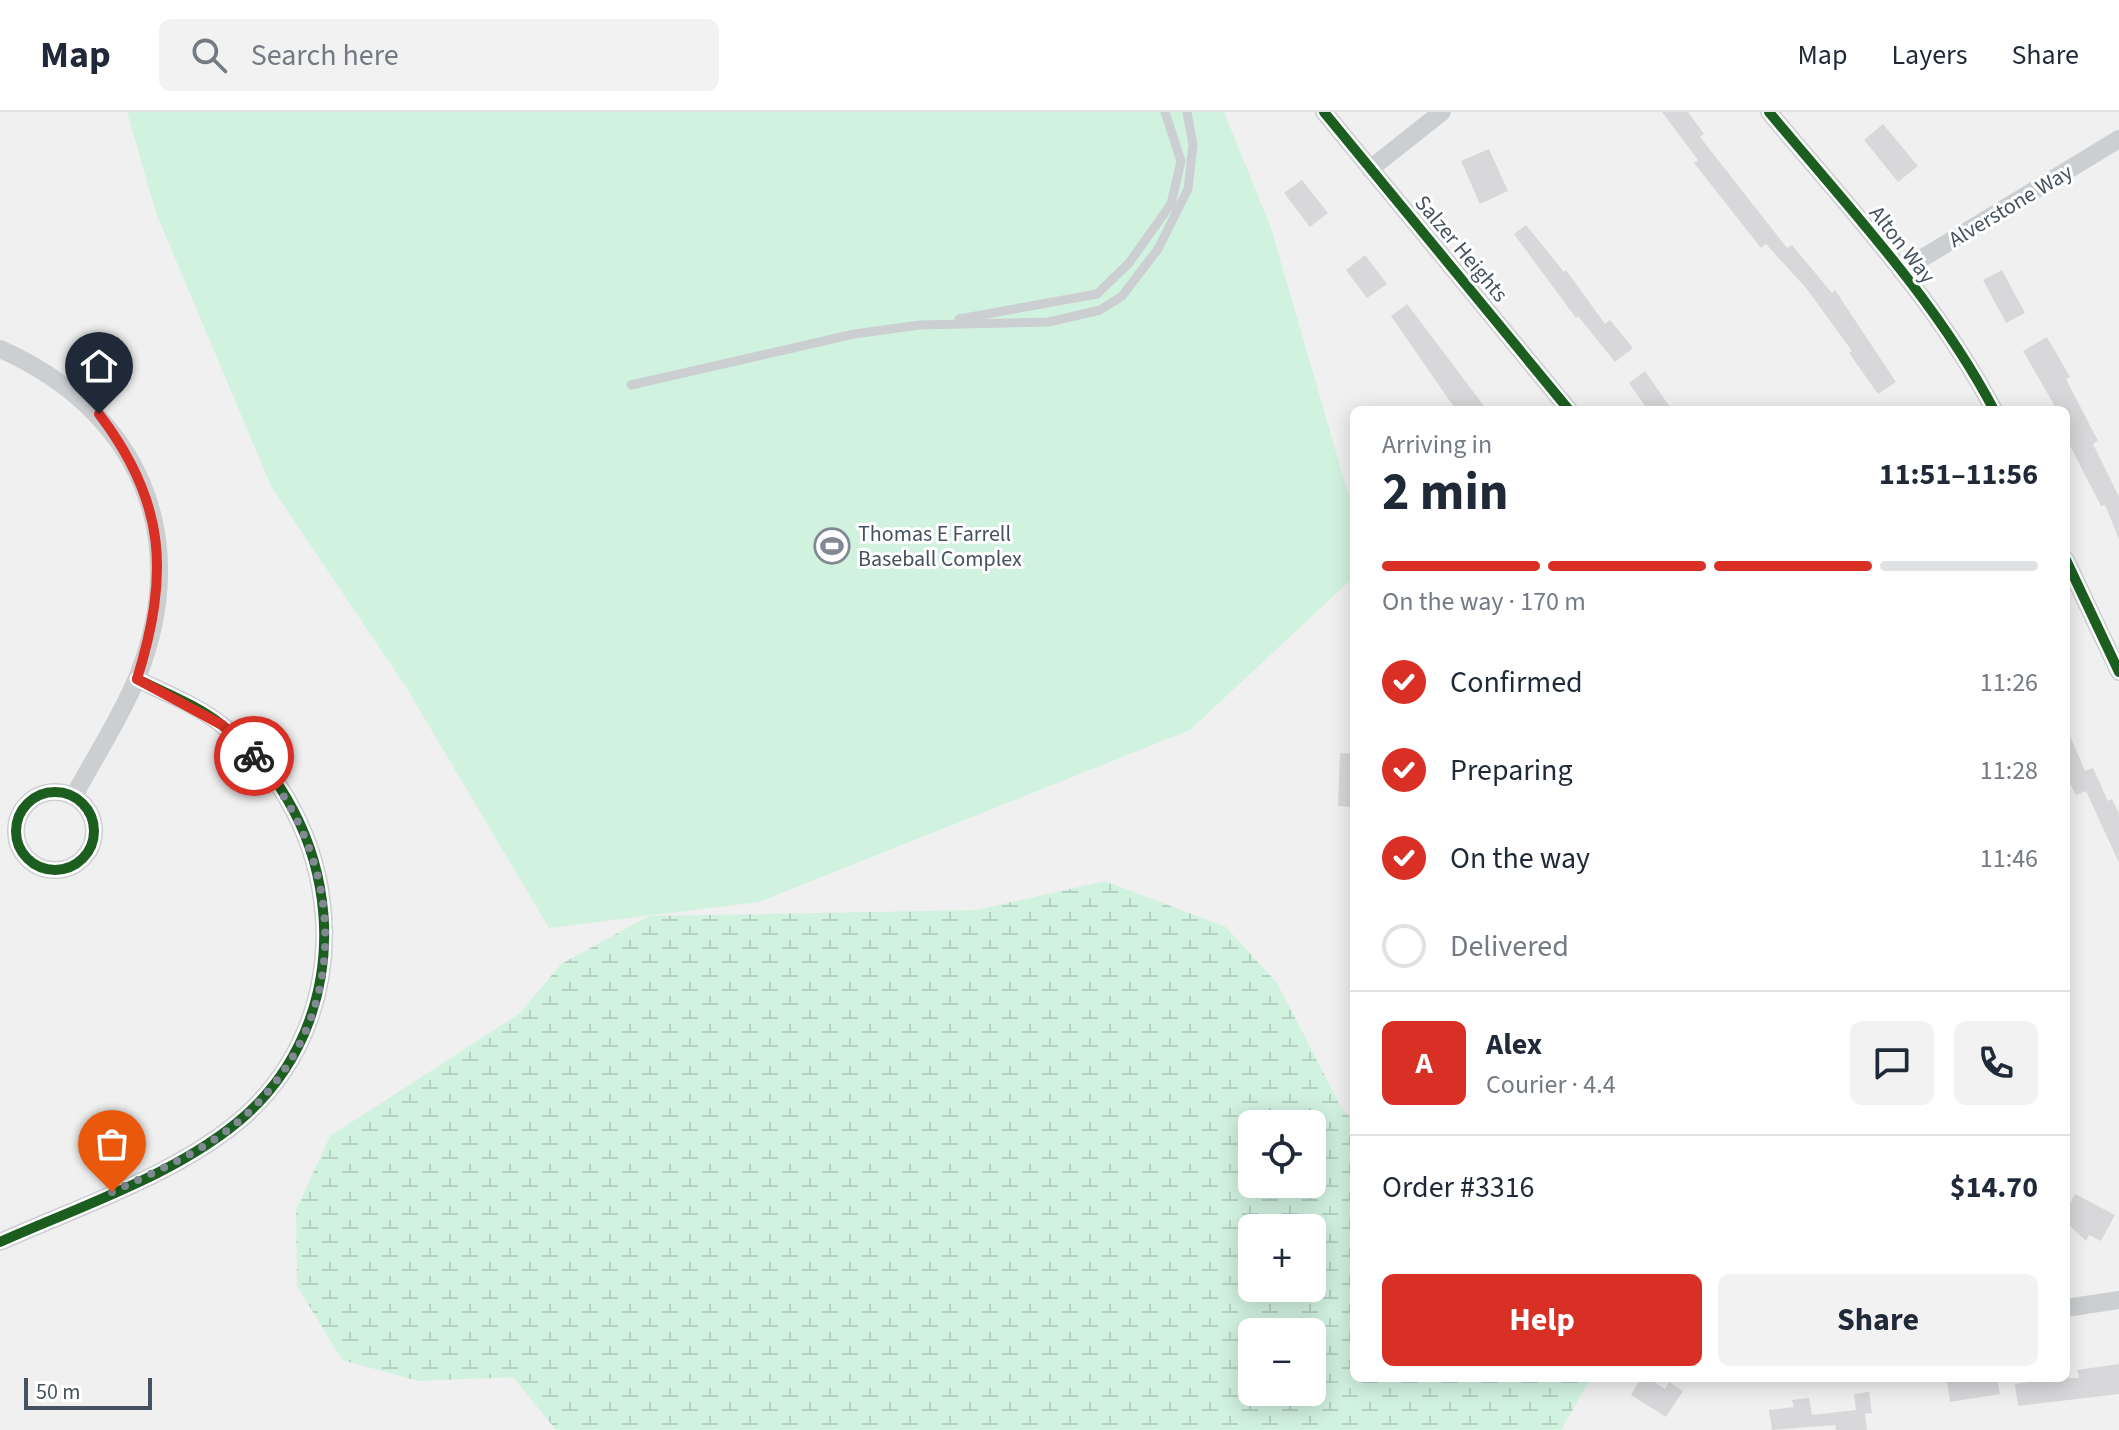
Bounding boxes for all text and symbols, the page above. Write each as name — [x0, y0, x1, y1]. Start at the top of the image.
search box — [159, 19, 719, 91]
text: Map — [40, 28, 111, 82]
icon: search — [187, 33, 231, 77]
text: Search here — [251, 34, 399, 77]
text: Map — [1797, 35, 1847, 75]
text: Layers — [1891, 35, 1967, 75]
text: Share — [2011, 35, 2079, 75]
street label: Alverstone Way — [1942, 156, 2079, 256]
street label: Salzer Heights — [1407, 188, 1515, 309]
street label: Alton Way — [1861, 199, 1943, 291]
pin — [65, 332, 133, 414]
icon: home — [77, 344, 121, 388]
text: Arriving in — [1382, 426, 1492, 463]
text: 11:51–11:56 — [1879, 453, 2038, 496]
text: 2 min — [1382, 456, 1509, 530]
place label: Thomas E Farrell Baseball Complex — [858, 518, 1022, 575]
sports icon: Thomas E Farrell Baseball Complex — [813, 527, 851, 565]
text: On the way · 170 m — [1382, 583, 1586, 620]
icon: check — [1382, 660, 1426, 704]
text: Confirmed — [1450, 661, 1583, 704]
text: 11:26 — [1980, 664, 2038, 701]
courier — [214, 716, 294, 796]
icon: bike — [232, 734, 276, 778]
icon: check — [1382, 748, 1426, 792]
text: Preparing — [1450, 749, 1573, 792]
text: 11:28 — [1980, 752, 2038, 789]
icon: check — [1382, 836, 1426, 880]
text: On the way — [1450, 837, 1590, 880]
text: 11:46 — [1980, 840, 2038, 877]
text: Delivered — [1450, 925, 1569, 968]
button: chat — [1850, 1021, 1934, 1105]
button: phone — [1954, 1021, 2038, 1105]
text: Alex — [1486, 1023, 1542, 1066]
text: A — [1415, 1042, 1433, 1085]
text: Courier · 4.4 — [1486, 1066, 1616, 1103]
pin — [78, 1110, 146, 1192]
map controls — [1238, 1110, 1326, 1406]
button: locate — [1238, 1110, 1326, 1198]
icon: bag — [90, 1122, 134, 1166]
text: Order #3316 — [1382, 1166, 1535, 1209]
text: $14.70 — [1950, 1166, 2038, 1209]
button: + — [1238, 1214, 1326, 1302]
button: Help — [1382, 1274, 1702, 1366]
button: Share — [1718, 1274, 2038, 1366]
button: − — [1238, 1318, 1326, 1406]
scale bar — [24, 1374, 152, 1410]
text: 50 m — [36, 1376, 81, 1408]

